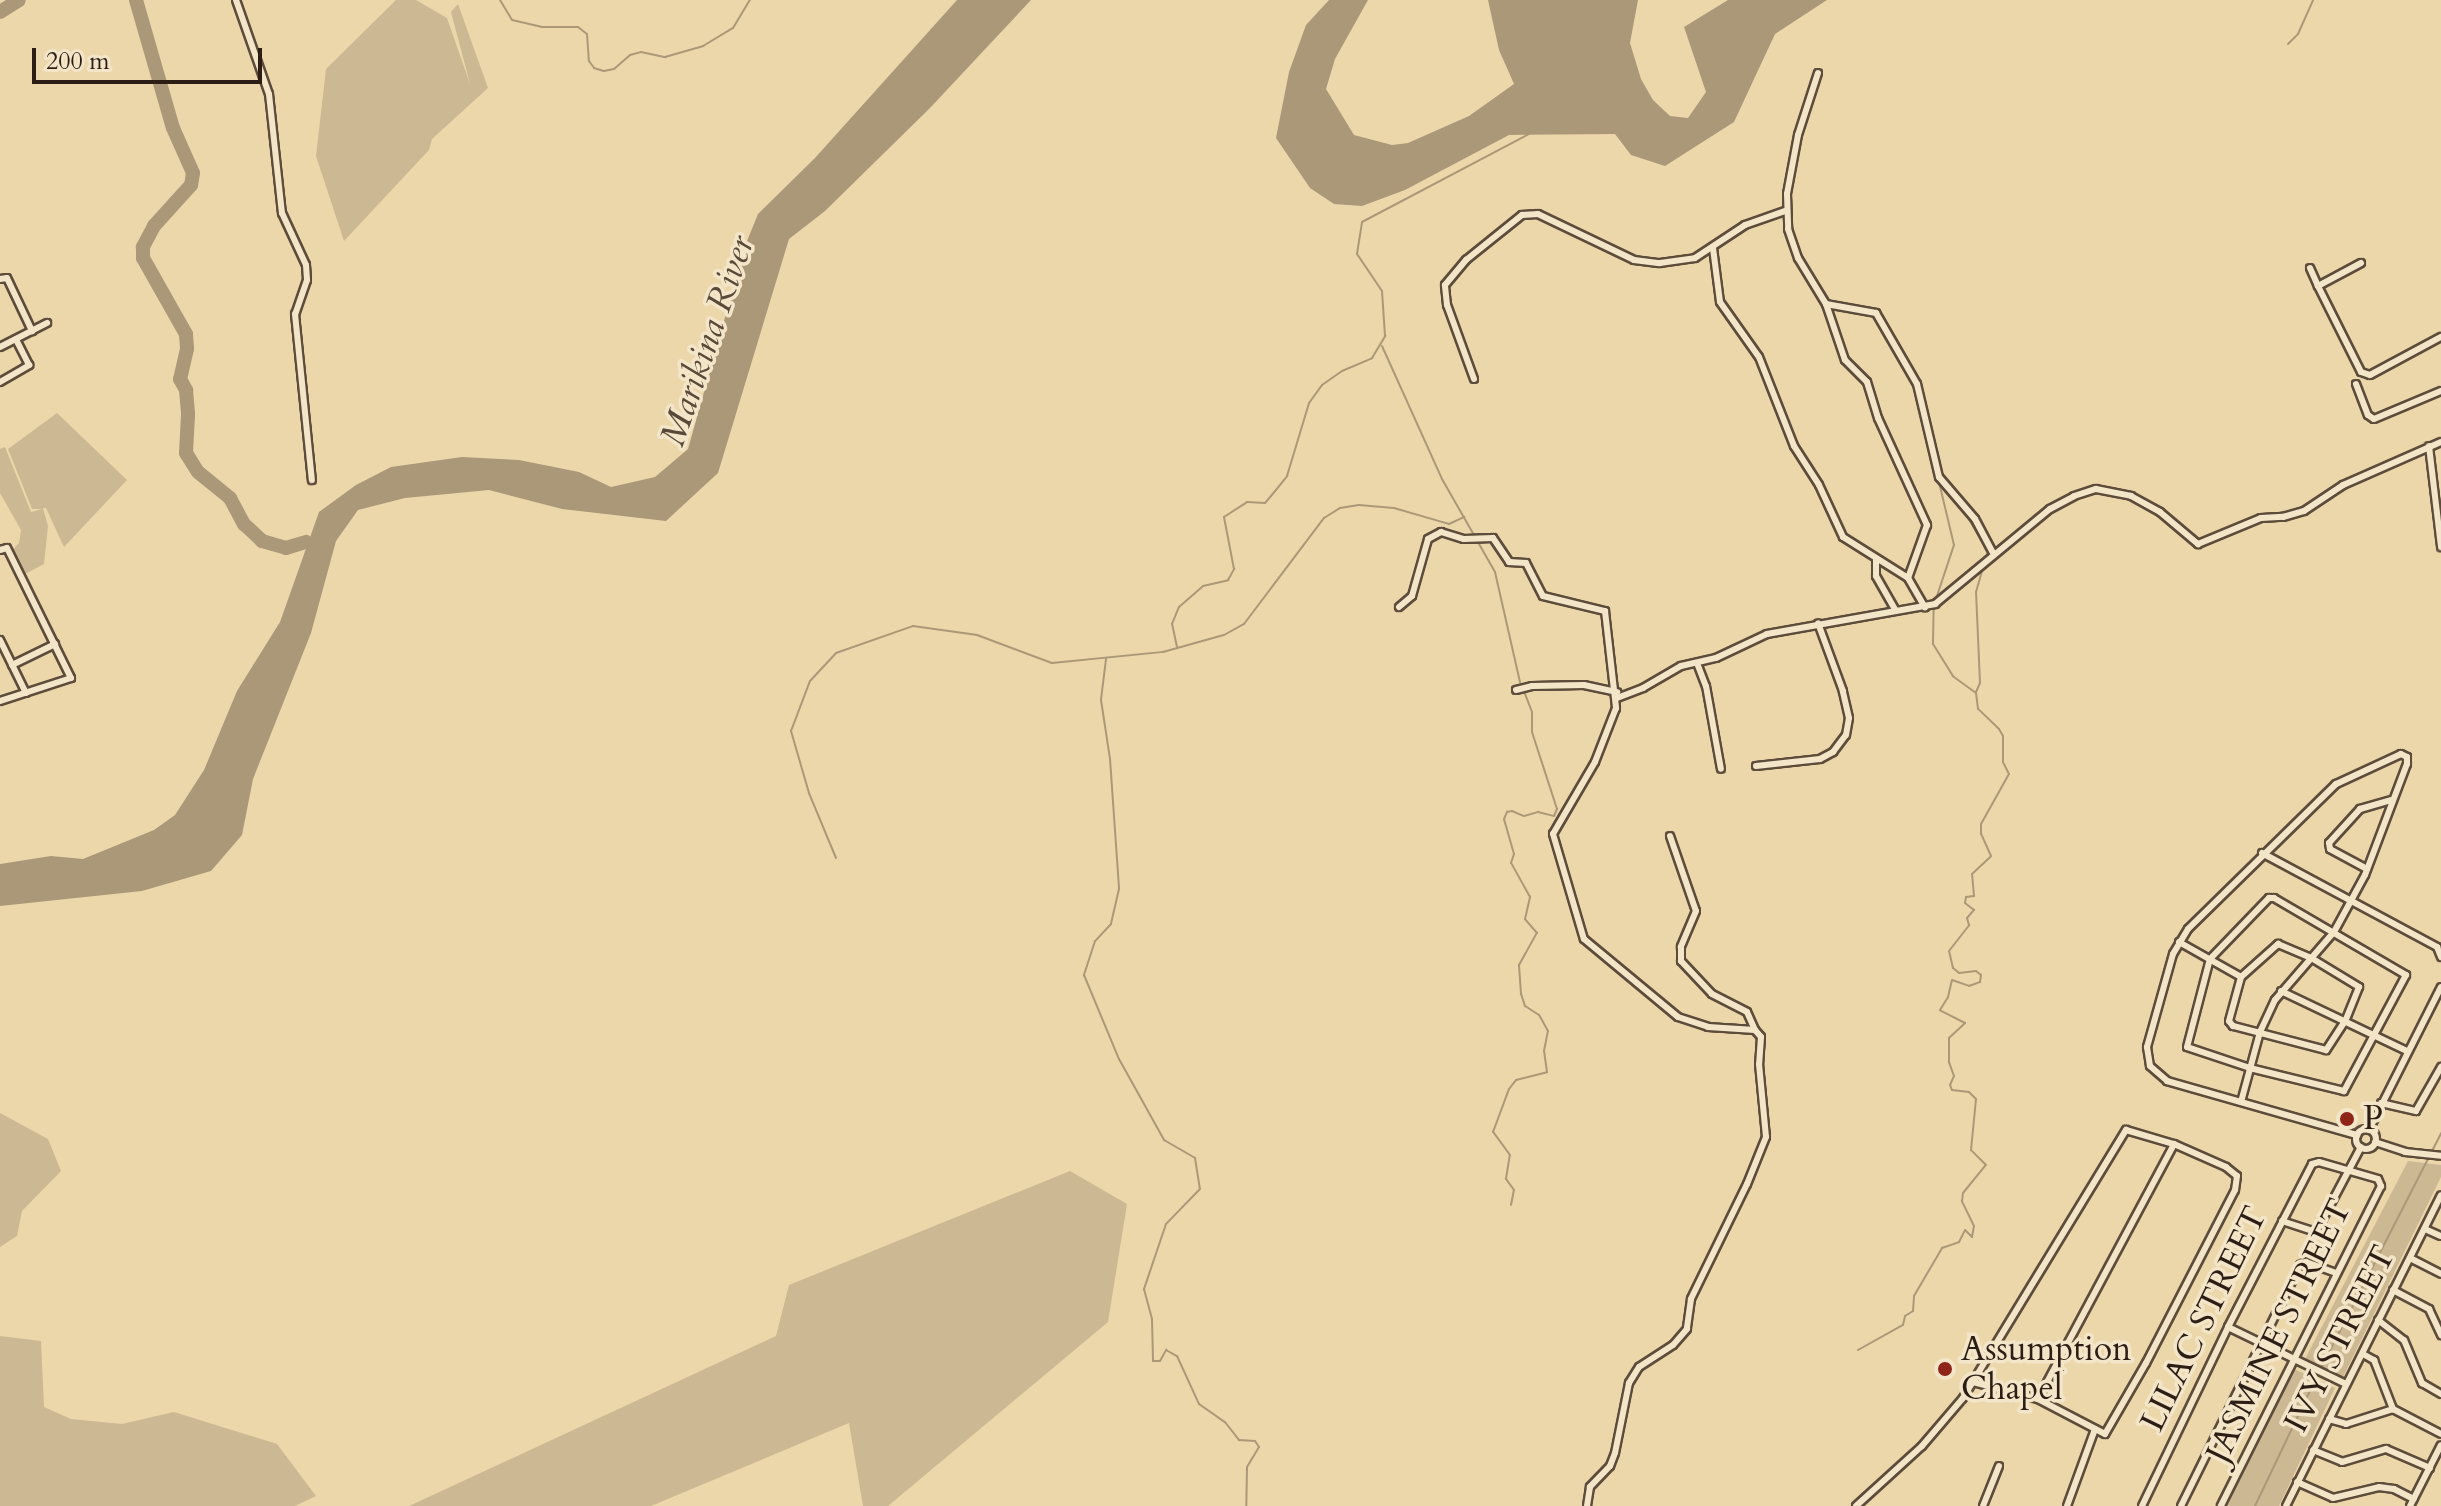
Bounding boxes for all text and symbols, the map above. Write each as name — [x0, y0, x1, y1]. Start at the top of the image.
scale bar — [36, 32, 266, 82]
text: 200 m — [46, 45, 110, 78]
water label: Marikina River — [651, 230, 763, 452]
place label: P — [2363, 1099, 2383, 1139]
marker: P — [2338, 1110, 2356, 1128]
street label: JASMINE STREET — [2198, 1193, 2360, 1469]
street label: LILAC STREET — [2132, 1200, 2276, 1438]
street label: IVY STREET — [2276, 1239, 2404, 1439]
place label: Assumption Chapel — [1961, 1329, 2131, 1408]
marker: Assumption Chapel — [1936, 1360, 1954, 1378]

